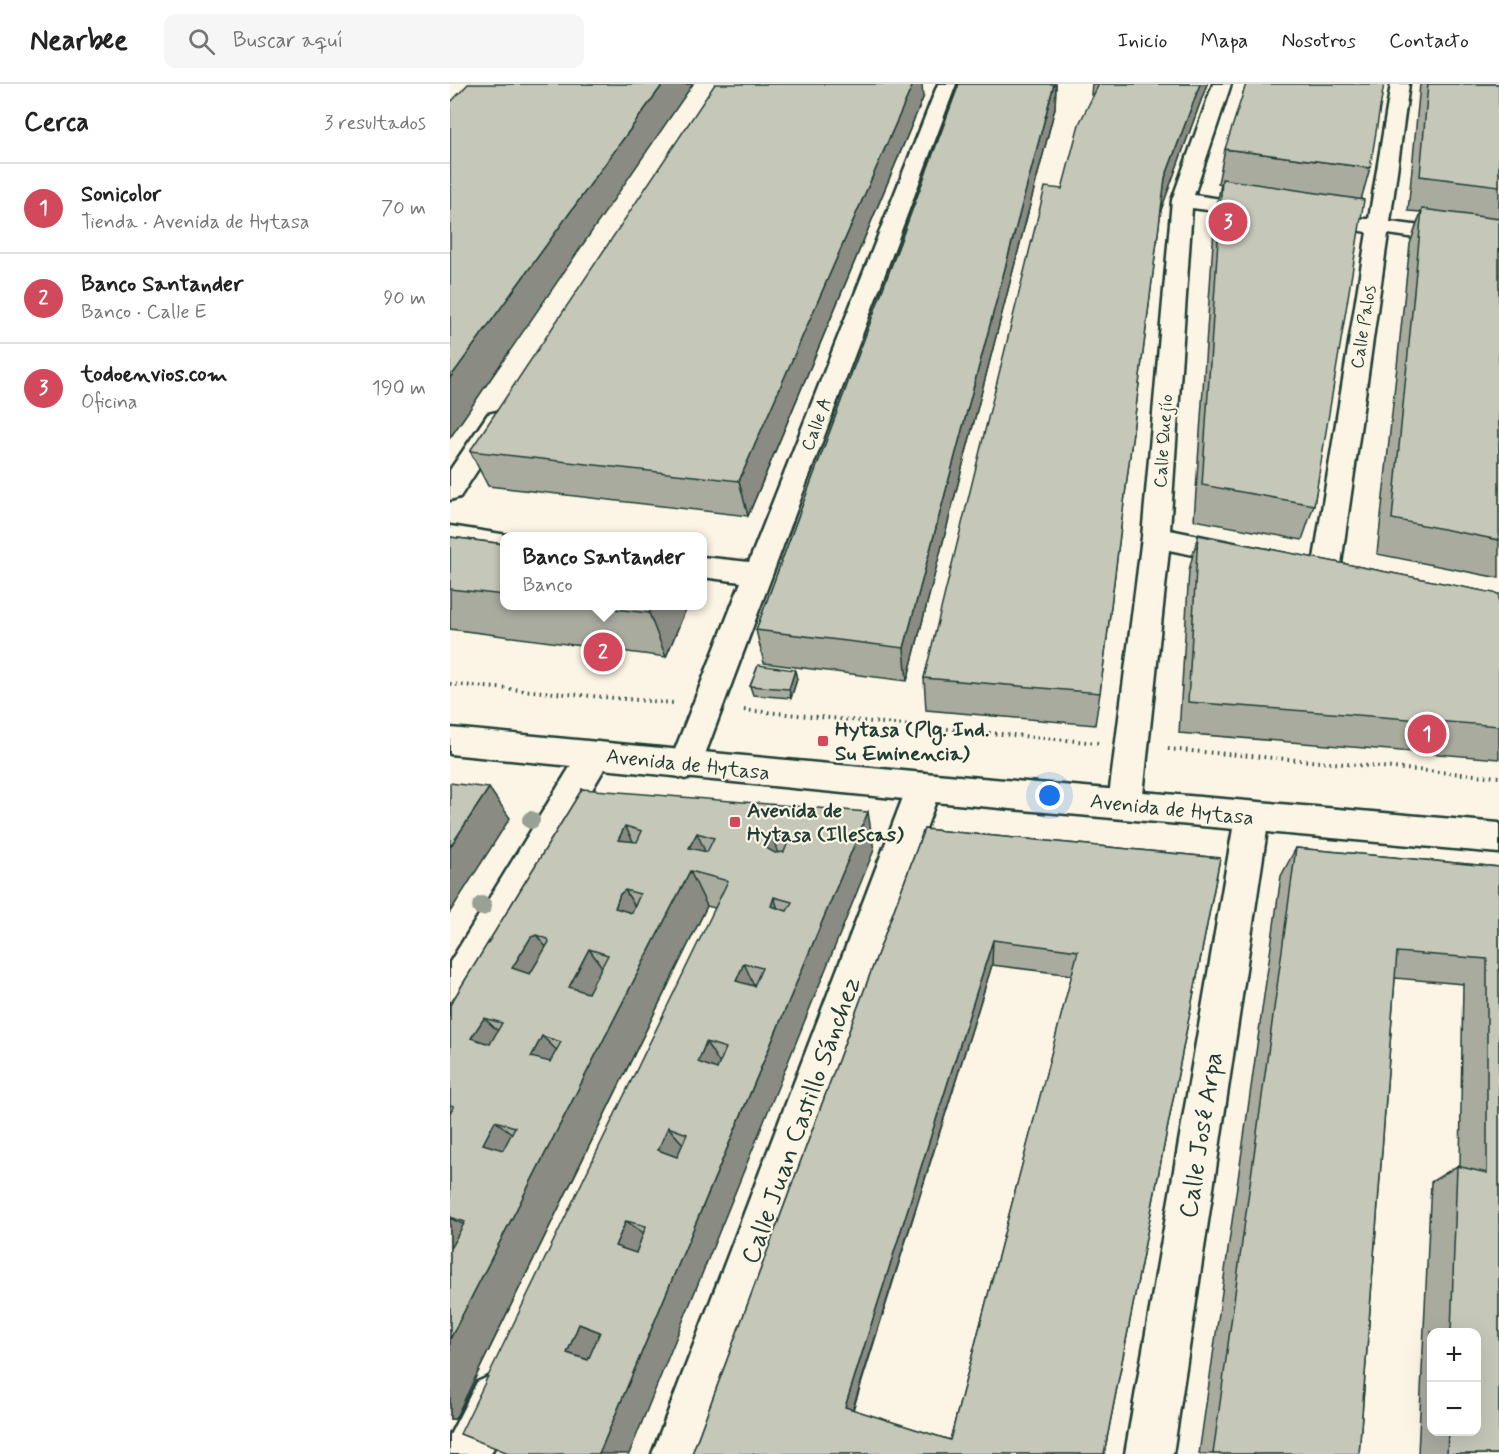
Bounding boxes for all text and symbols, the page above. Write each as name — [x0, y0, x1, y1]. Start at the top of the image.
search box — [164, 14, 584, 68]
text: Nearbee — [30, 23, 128, 60]
icon: search — [185, 25, 218, 58]
text: Buscar aquí — [233, 27, 343, 55]
text: Inicio — [1118, 27, 1168, 55]
text: Mapa — [1201, 27, 1248, 55]
text: Nosotros — [1281, 27, 1356, 55]
text: Contacto — [1389, 27, 1469, 55]
text: Cerca — [24, 106, 89, 140]
text: 3 resultados — [324, 110, 426, 137]
text: Sonicolor — [81, 181, 161, 209]
text: 1 — [39, 195, 48, 222]
text: 70 m — [381, 195, 426, 222]
pin: 3 — [1208, 200, 1248, 244]
text: Tienda · Avenida de Hytasa — [81, 209, 310, 236]
text: Banco Santander — [81, 271, 243, 299]
street label: Calle Palos — [1346, 284, 1382, 371]
text: 2 — [39, 285, 48, 312]
text: 90 m — [383, 285, 426, 312]
text: Banco · Calle E — [81, 299, 207, 326]
text: todoenvios.com — [81, 361, 228, 389]
text: 3 — [39, 375, 48, 402]
text: 190 m — [372, 375, 426, 402]
text: Oficina — [81, 389, 137, 416]
street label: Calle Quejío — [1149, 393, 1179, 489]
street label: Calle A — [796, 394, 838, 454]
popup — [500, 532, 707, 610]
text: Banco Santander — [522, 544, 685, 572]
text: Banco — [522, 572, 573, 599]
pin: 2 — [584, 630, 622, 674]
pin: 1 — [1408, 712, 1446, 756]
place label: Hytasa (Plg. Ind. Su Eminencia) — [835, 716, 989, 768]
marker: Hytasa (Plg. Ind. Su Eminencia) — [816, 734, 830, 748]
street label: Avenida de Hytasa — [605, 742, 771, 788]
your location — [1035, 781, 1064, 810]
street label: Avenida de Hytasa — [1089, 787, 1255, 833]
place label: Avenida de Hytasa (Illescas) — [747, 797, 904, 849]
marker: Avenida de Hytasa (Illescas) — [728, 815, 742, 829]
street label: Calle Juan Castillo Sánchez — [734, 972, 870, 1269]
street label: Calle José Arpa — [1172, 1050, 1232, 1221]
map controls — [1427, 1328, 1481, 1436]
button: + — [1427, 1328, 1481, 1382]
button: − — [1427, 1382, 1481, 1436]

